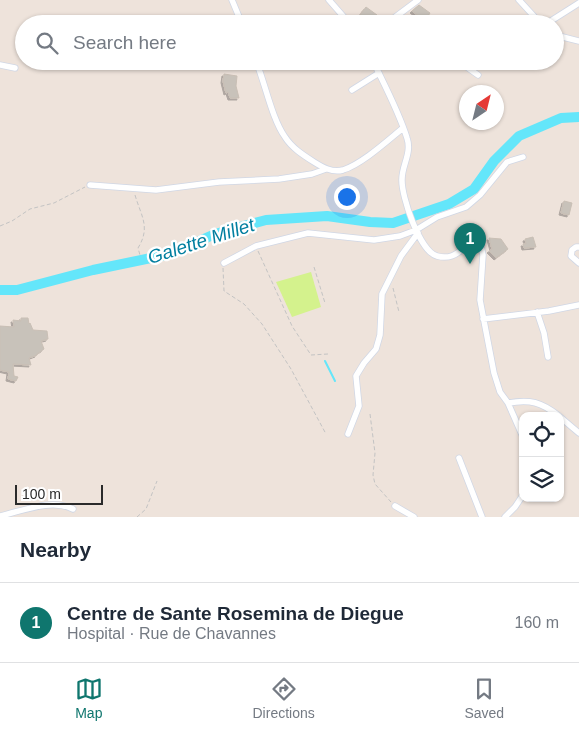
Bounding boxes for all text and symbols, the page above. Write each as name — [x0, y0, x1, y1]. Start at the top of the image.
search box — [15, 15, 564, 70]
icon: search — [33, 29, 61, 57]
text: Search here — [73, 32, 177, 53]
north arrow — [459, 85, 504, 130]
your location — [334, 184, 360, 210]
water label: Galette Millet — [145, 214, 258, 268]
pin: 1 — [454, 223, 486, 264]
map controls — [519, 412, 564, 502]
button: locate — [519, 412, 564, 457]
button: layers — [519, 457, 564, 502]
scale bar — [15, 482, 102, 505]
text: 100 m — [22, 486, 61, 502]
text: Nearby — [20, 538, 91, 561]
text: Centre de Sante Rosemina de Diegue — [67, 603, 404, 624]
text: 1 — [32, 614, 40, 631]
text: 160 m — [515, 614, 559, 631]
text: Hospital · Rue de Chavannes — [67, 625, 276, 642]
tab: Map — [75, 675, 103, 721]
tab: Directions — [253, 675, 315, 721]
tab: Saved — [464, 675, 504, 721]

